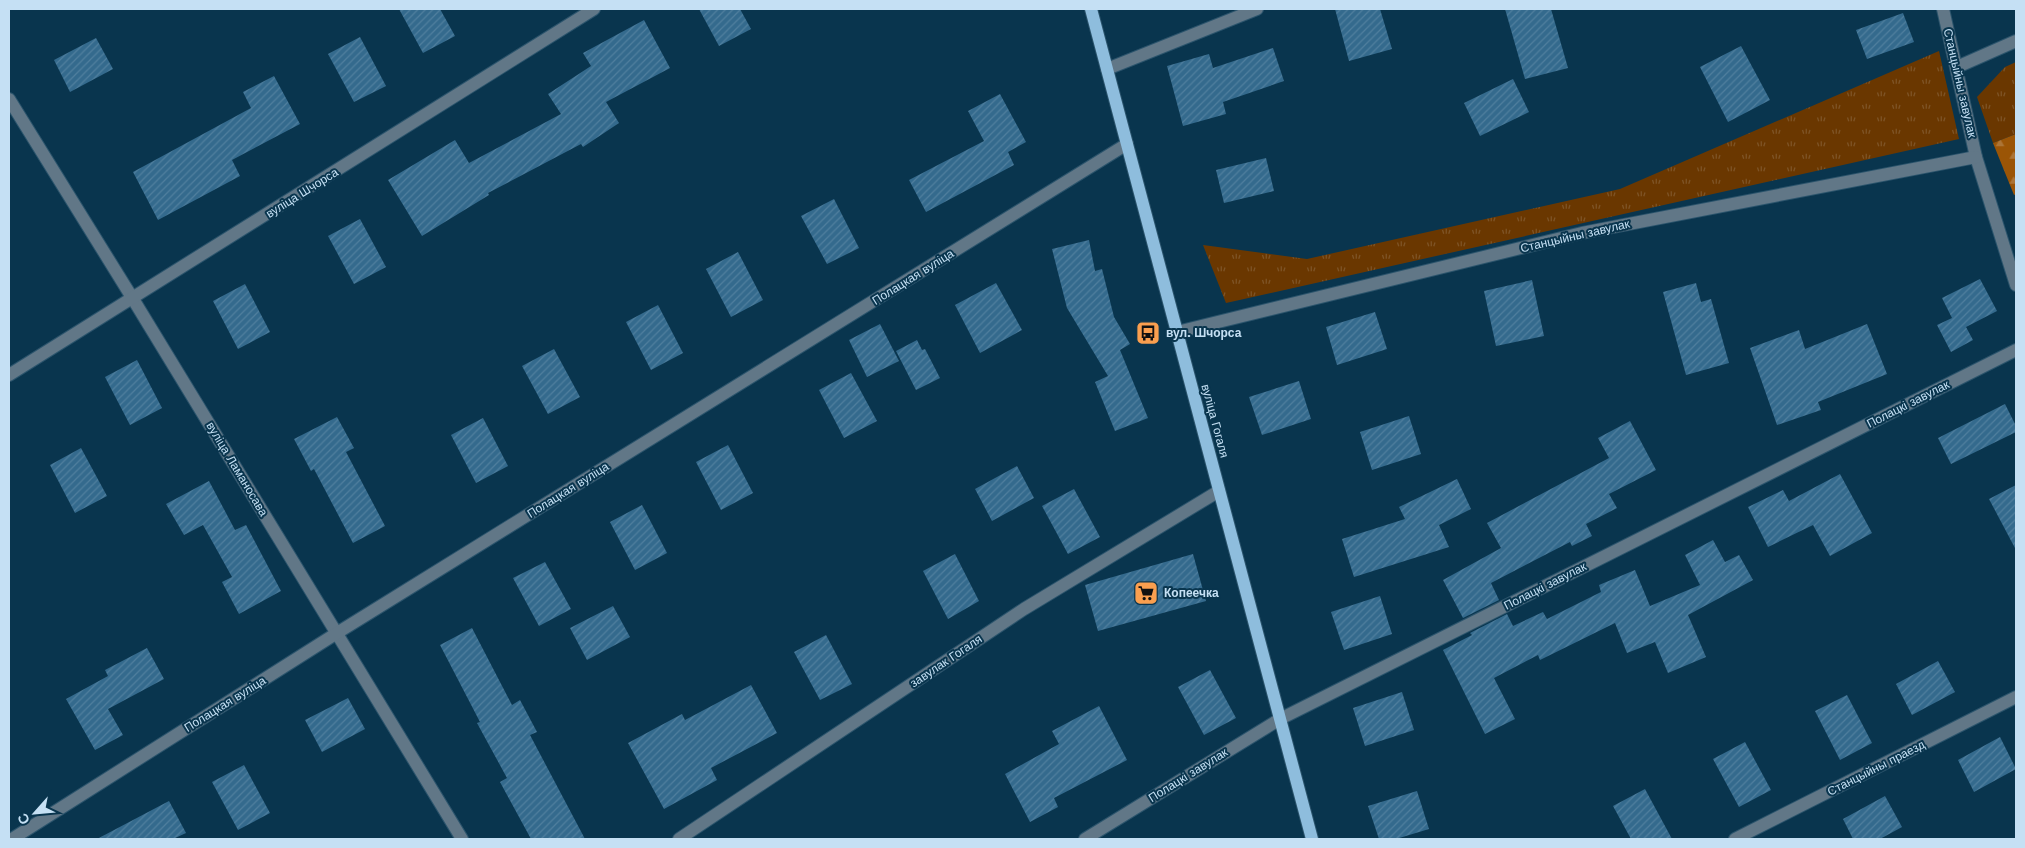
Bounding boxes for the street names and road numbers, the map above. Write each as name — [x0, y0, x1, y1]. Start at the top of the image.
street label: Станцыйны завулак — [1941, 27, 1980, 140]
street label: вуліца Шчорса — [263, 165, 341, 221]
street label: Станцыйны завулак — [1519, 216, 1632, 255]
street label: Полацкая вуліца — [870, 246, 957, 308]
street label: Полацкі завулак — [1864, 377, 1952, 431]
street label: вуліца Гогаля — [1198, 383, 1232, 459]
street label: вуліца Ламаносава — [203, 419, 271, 519]
street label: Полацкая вуліца — [525, 459, 612, 521]
street label: Полацкі завулак — [1501, 559, 1589, 613]
street label: завулак Гогаля — [907, 632, 985, 690]
street label: Полацкая вуліца — [182, 673, 269, 735]
street label: Станцыйны праезд — [1825, 737, 1927, 799]
street label: Полацкі завулак — [1146, 745, 1231, 805]

